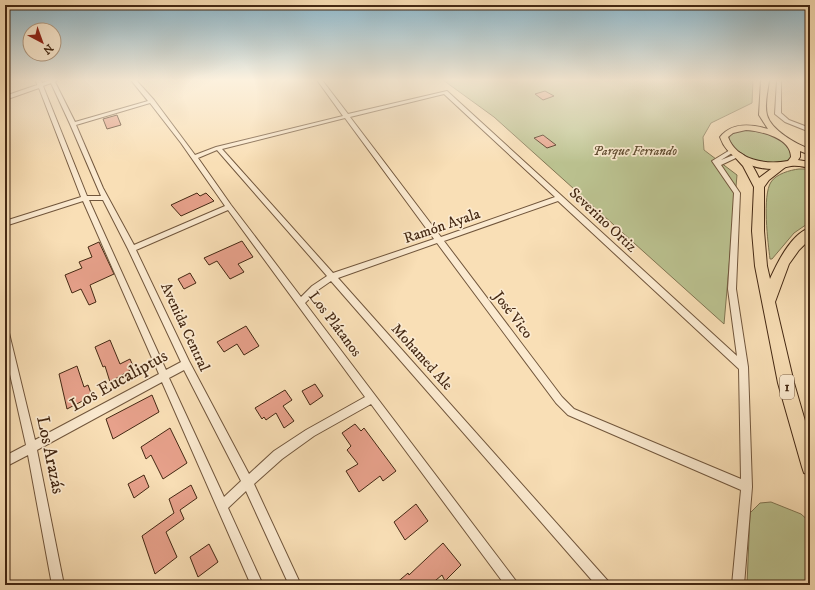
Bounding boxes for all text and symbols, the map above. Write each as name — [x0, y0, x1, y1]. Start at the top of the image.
north arrow — [22, 22, 62, 62]
text: N — [40, 41, 56, 57]
park label: Parque Ferrando — [593, 143, 677, 159]
street label: Severino Ortiz — [565, 184, 641, 257]
street label: Ramón Ayala — [401, 204, 483, 248]
street label: Avenida Central — [156, 279, 214, 375]
street label: José Vico — [488, 286, 537, 342]
street label: Los Plátanos — [304, 287, 366, 361]
street label: Mohamed Ale — [387, 320, 457, 394]
street label: Los Eucaliptus — [66, 345, 172, 417]
road number: 1 — [780, 375, 794, 399]
street label: Los Arazás — [31, 414, 69, 496]

